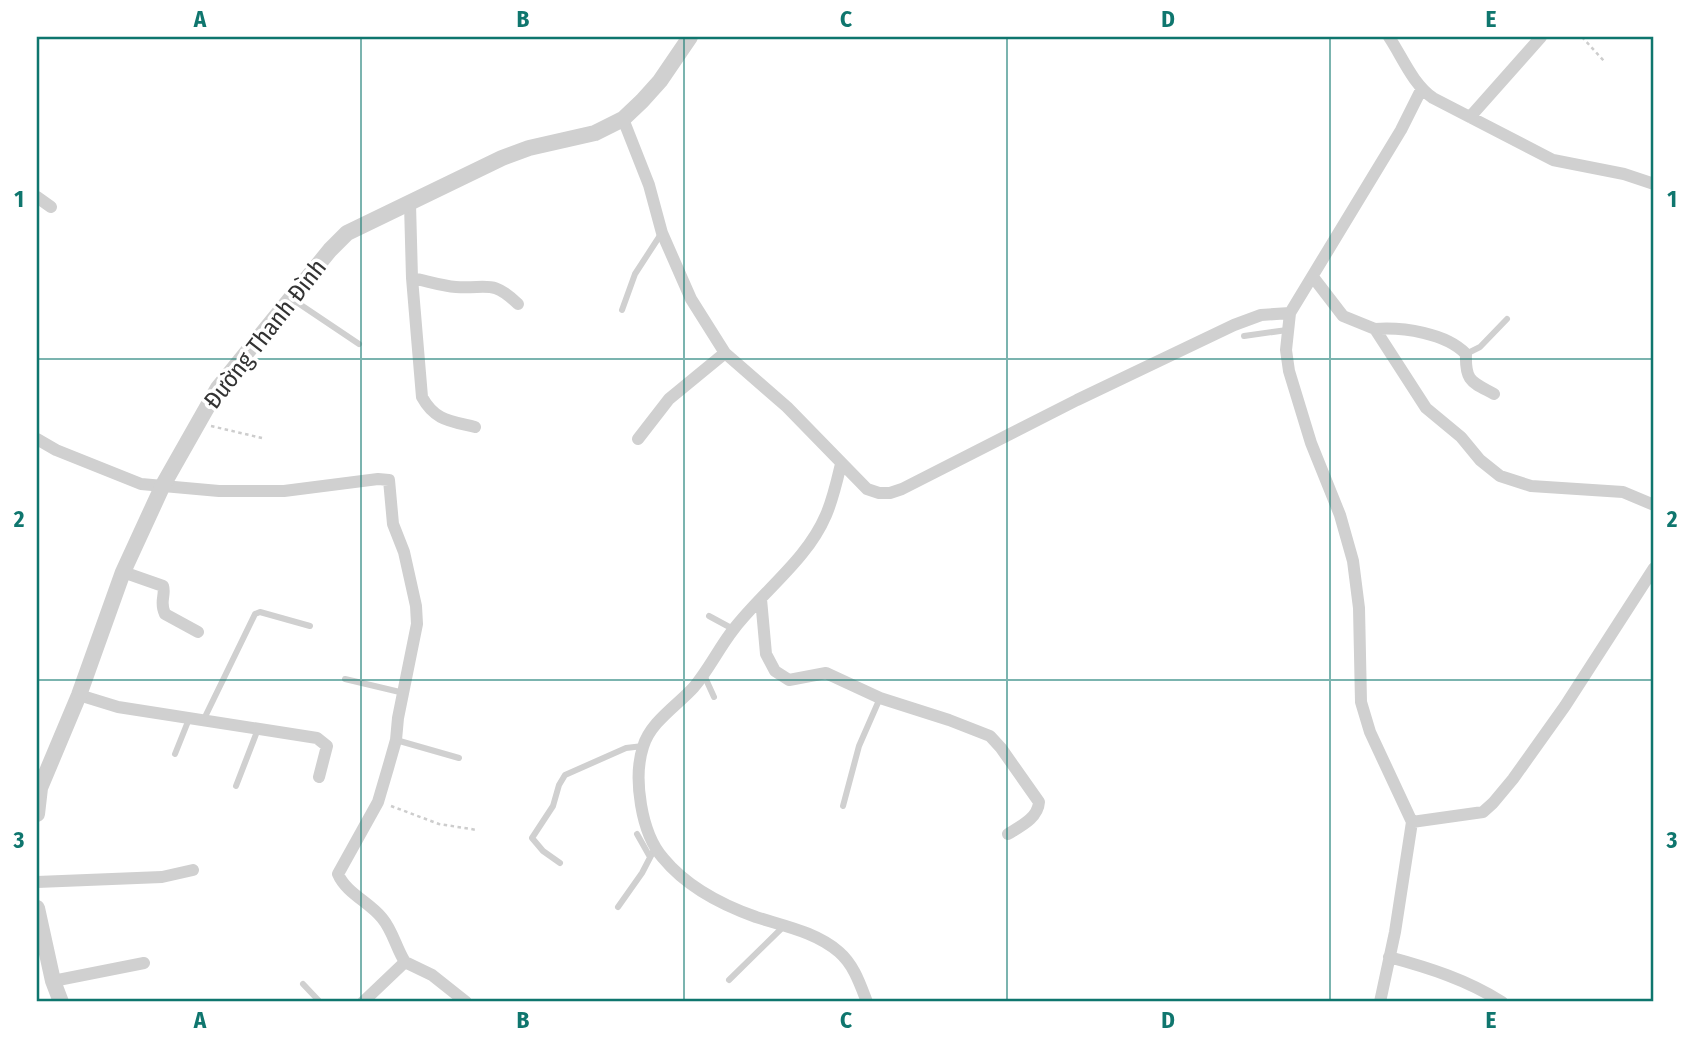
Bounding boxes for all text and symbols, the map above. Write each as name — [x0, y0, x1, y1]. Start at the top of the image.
text: A — [193, 5, 207, 33]
text: B — [517, 5, 530, 33]
text: C — [840, 5, 852, 33]
text: D — [1161, 5, 1175, 33]
text: E — [1486, 5, 1497, 33]
text: 1 — [14, 185, 24, 213]
text: 1 — [1667, 185, 1677, 213]
street label: Đường Thanh Đình — [198, 254, 332, 414]
text: 2 — [13, 505, 25, 533]
text: 2 — [1666, 505, 1678, 533]
text: 3 — [13, 826, 25, 854]
text: 3 — [1666, 826, 1678, 854]
text: A — [193, 1006, 207, 1034]
text: B — [517, 1006, 530, 1034]
text: C — [840, 1006, 852, 1034]
text: D — [1161, 1006, 1175, 1034]
text: E — [1486, 1006, 1497, 1034]

